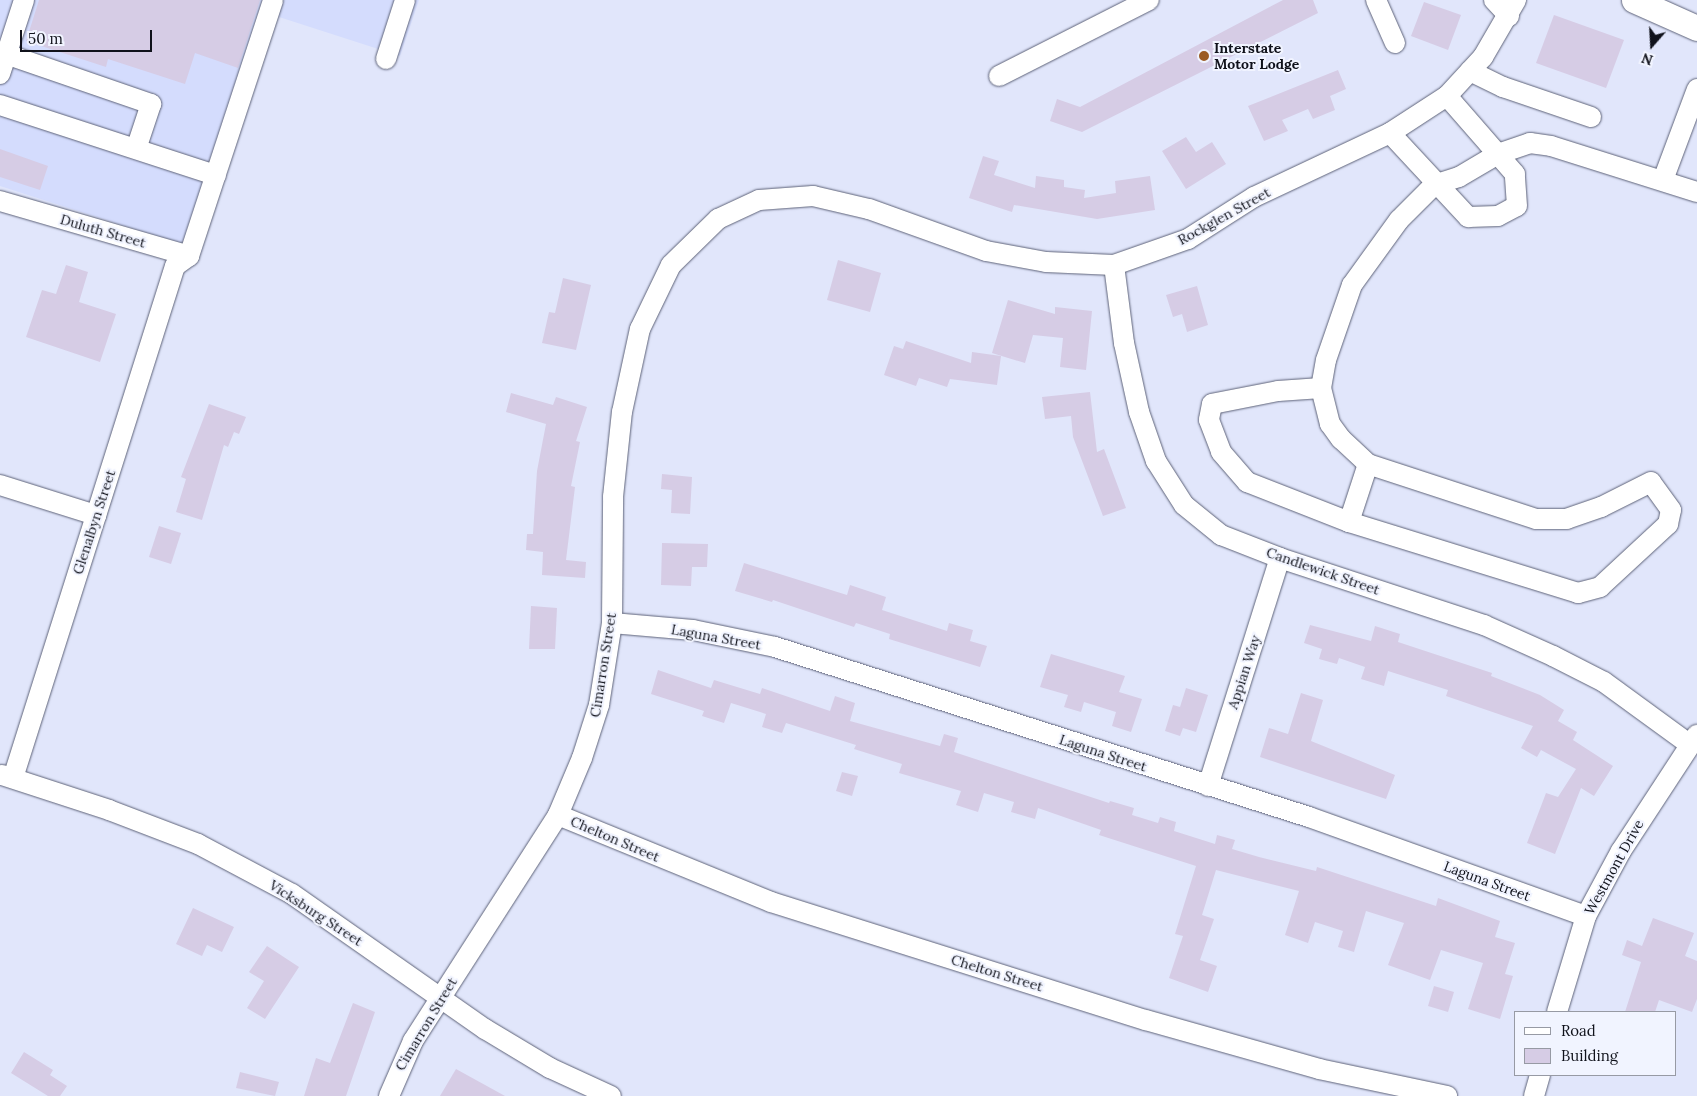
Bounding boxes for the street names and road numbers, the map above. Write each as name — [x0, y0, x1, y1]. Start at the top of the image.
street label: Rockglen Street — [1175, 184, 1273, 248]
street label: Duluth Street — [58, 211, 148, 251]
street label: Glenalbyn Street — [69, 468, 119, 576]
street label: Candlewick Street — [1264, 544, 1382, 598]
street label: Cimarron Street — [586, 612, 620, 718]
street label: Laguna Street — [670, 621, 762, 653]
street label: Appian Way — [1224, 633, 1264, 711]
street label: Laguna Street — [1057, 731, 1149, 775]
street label: Chelton Street — [568, 813, 662, 865]
street label: Westmont Drive — [1581, 817, 1647, 917]
street label: Laguna Street — [1441, 858, 1533, 904]
street label: Vicksburg Street — [266, 877, 366, 949]
street label: Chelton Street — [949, 951, 1045, 995]
street label: Cimarron Street — [392, 974, 460, 1074]

